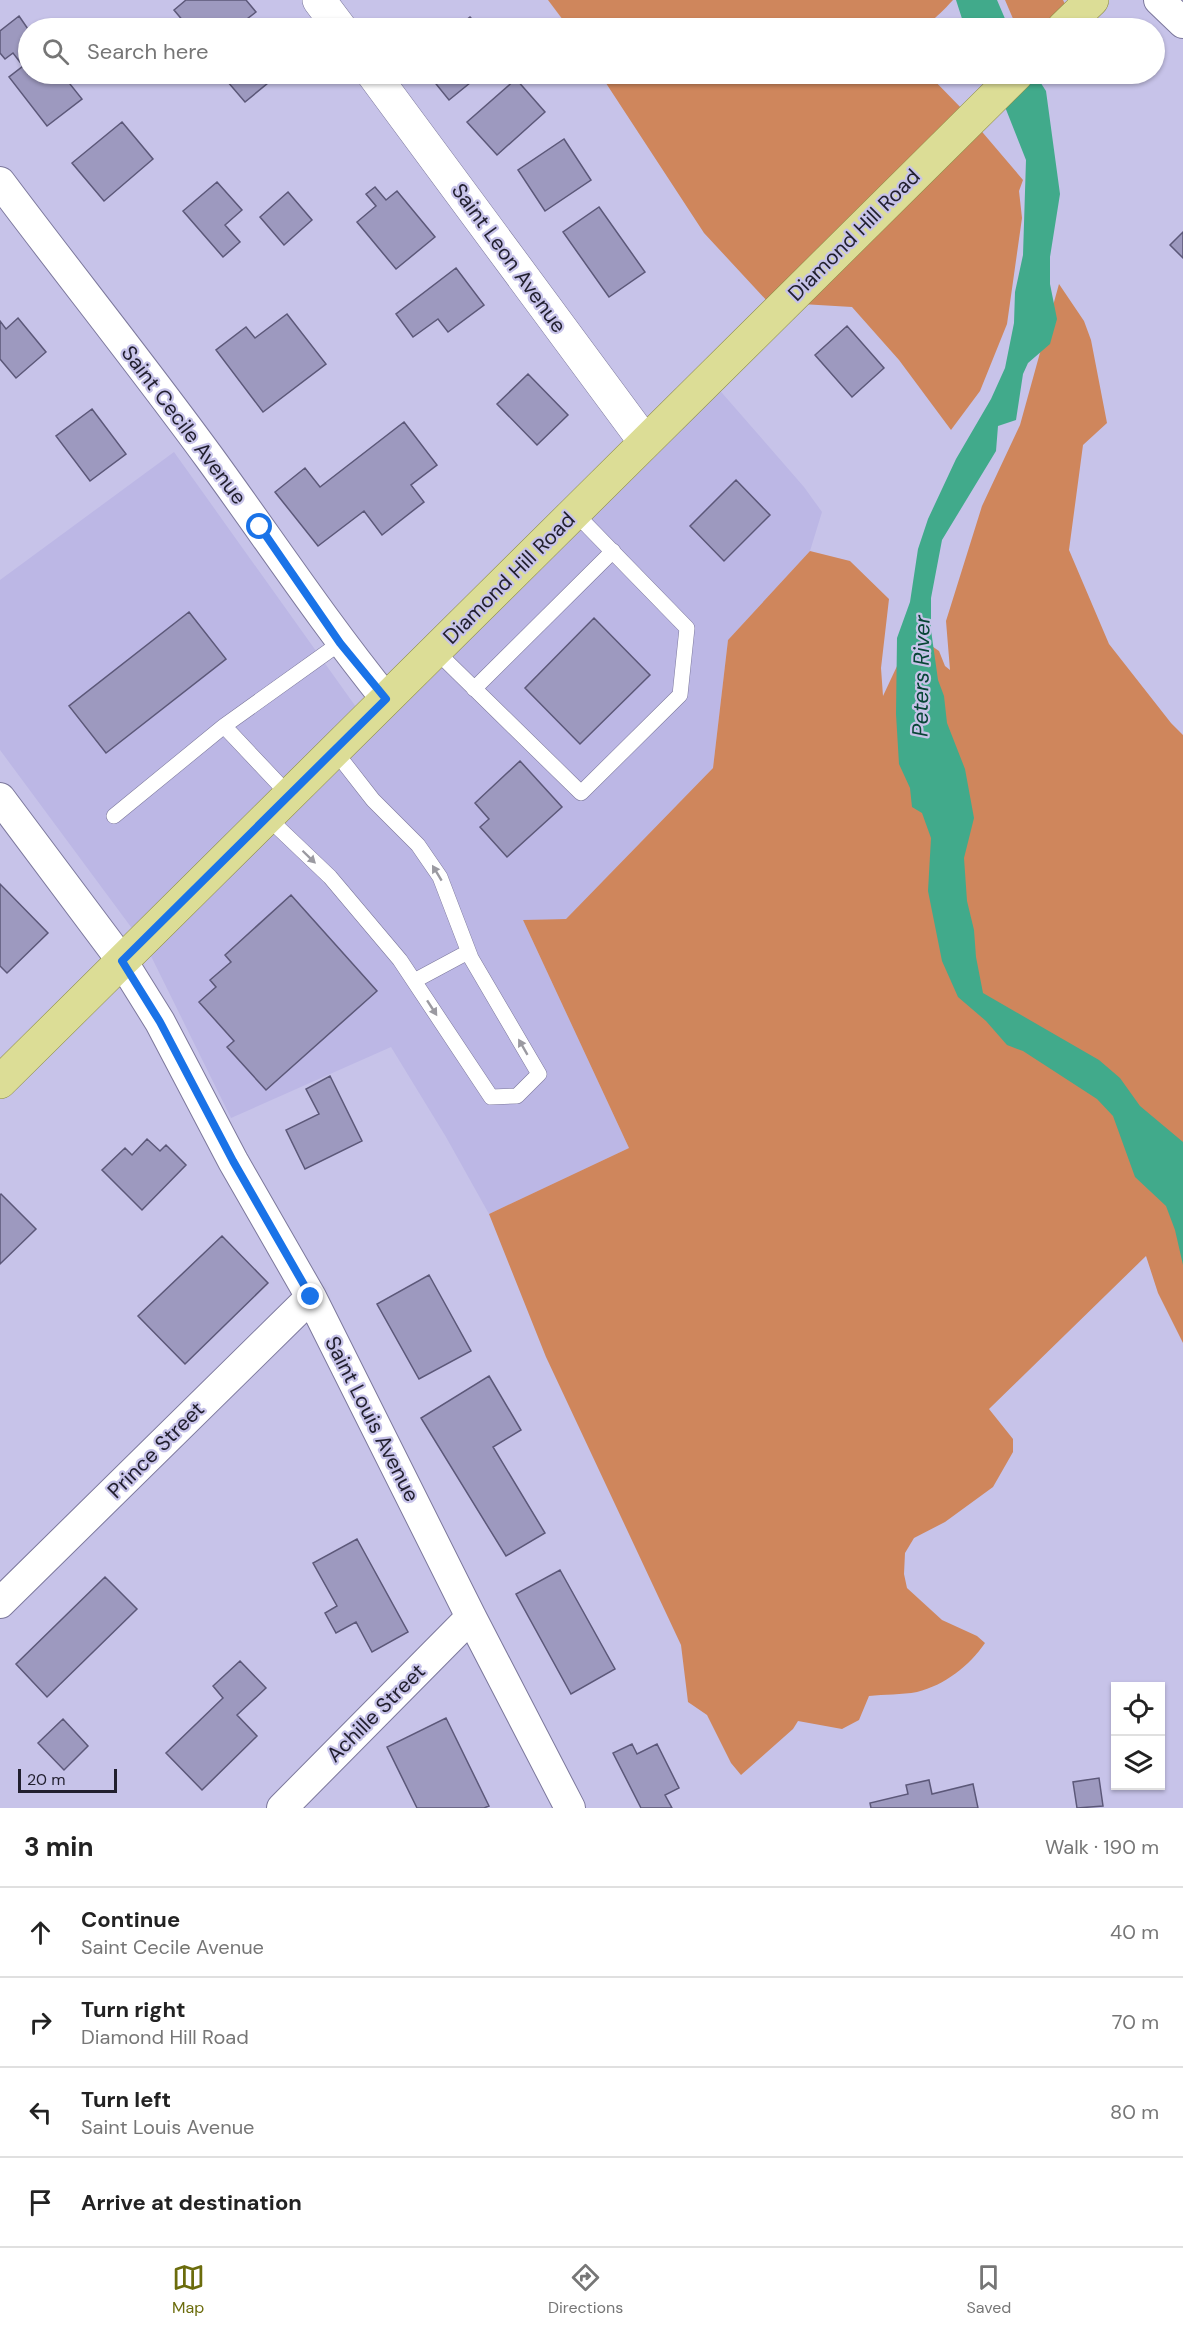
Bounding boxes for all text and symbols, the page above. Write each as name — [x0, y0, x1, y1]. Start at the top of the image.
search box — [18, 18, 1165, 84]
icon: search — [39, 35, 72, 68]
text: Search here — [87, 37, 208, 66]
street label: Diamond Hill Road — [782, 163, 926, 307]
street label: Saint Leon Avenue — [445, 178, 573, 338]
street label: Saint Cecile Avenue — [115, 340, 253, 510]
street label: Diamond Hill Road — [437, 506, 581, 650]
route start — [246, 513, 272, 539]
water label: Peters River — [905, 614, 937, 737]
one-way arrow — [302, 850, 316, 864]
one-way arrow — [431, 865, 442, 881]
one-way arrow — [426, 1000, 437, 1016]
one-way arrow — [518, 1038, 528, 1055]
route end — [297, 1283, 323, 1309]
street label: Saint Louis Avenue — [318, 1331, 426, 1507]
street label: Prince Street — [102, 1396, 210, 1504]
street label: Achille Street — [321, 1658, 431, 1768]
map controls — [1111, 1682, 1165, 1790]
button: locate — [1111, 1682, 1165, 1736]
button: layers — [1111, 1736, 1165, 1790]
scale bar — [18, 1766, 117, 1794]
text: 20 m — [27, 1769, 66, 1790]
text: 3 min — [24, 1830, 93, 1864]
text: Walk · 190 m — [1045, 1834, 1159, 1860]
text: Continue — [81, 1905, 180, 1934]
icon: ahead — [24, 1916, 57, 1949]
text: 40 m — [1110, 1919, 1159, 1945]
text: Saint Cecile Avenue — [81, 1934, 264, 1960]
text: Turn right — [81, 1995, 186, 2024]
icon: right — [24, 2006, 57, 2039]
text: 70 m — [1112, 2009, 1159, 2035]
text: Diamond Hill Road — [81, 2024, 249, 2050]
text: Turn left — [81, 2085, 171, 2114]
icon: left — [24, 2096, 57, 2129]
text: 80 m — [1110, 2099, 1159, 2125]
text: Saint Louis Avenue — [81, 2114, 254, 2140]
icon: arrive — [24, 2186, 57, 2219]
text: Arrive at destination — [81, 2188, 302, 2217]
tab: Map — [172, 2261, 205, 2318]
tab: Directions — [548, 2261, 623, 2318]
tab: Saved — [967, 2261, 1011, 2318]

